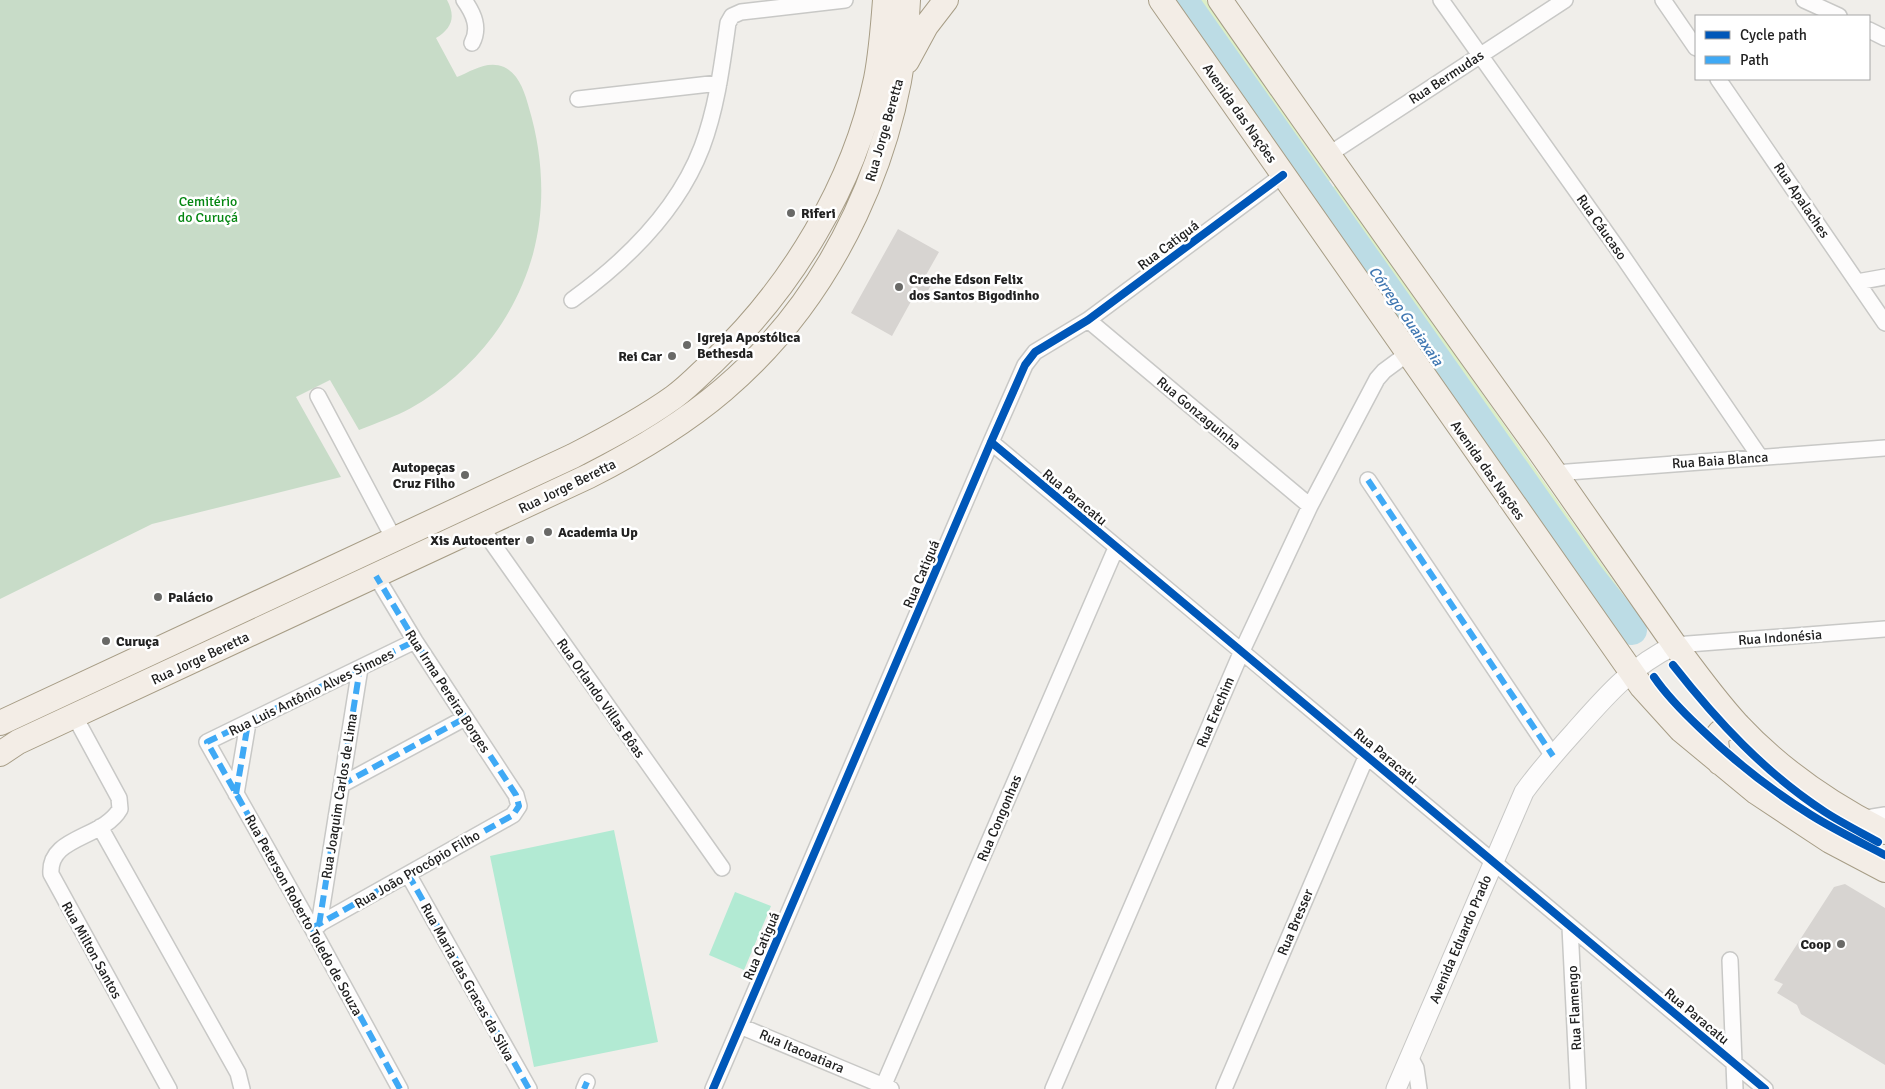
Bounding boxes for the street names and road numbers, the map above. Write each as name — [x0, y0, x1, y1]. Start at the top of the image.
street label: Rua Bermudas — [1406, 47, 1487, 108]
street label: Avenida das Nações — [1199, 60, 1280, 166]
street label: Rua Jorge Beretta — [862, 77, 907, 184]
street label: Rua Apalaches — [1770, 159, 1833, 241]
street label: Rua Cáucaso — [1573, 191, 1630, 263]
street label: Rua Catiguá — [1134, 217, 1202, 274]
street label: Rua Gonzaguinha — [1153, 373, 1244, 453]
street label: Avenida das Nações — [1447, 417, 1528, 523]
street label: Rua Baia Blanca — [1671, 449, 1769, 472]
street label: Rua Jorge Beretta — [516, 456, 619, 517]
street label: Rua Paracatu — [1039, 466, 1110, 529]
street label: Rua Catiguá — [900, 538, 943, 611]
street label: Rua Indonésia — [1738, 626, 1823, 649]
street label: Rua Irma Pereira Borges — [401, 627, 494, 756]
street label: Rua Jorge Beretta — [148, 628, 252, 689]
street label: Rua Orlando Villas Bôas — [553, 635, 648, 761]
street label: Rua Luis Antônio Alves Simoes — [226, 645, 397, 740]
street label: Rua Erechim — [1193, 674, 1238, 750]
street label: Rua Joaquim Carlos de Lima — [318, 712, 361, 880]
street label: Rua Paracatu — [1350, 725, 1421, 788]
street label: Rua Congonhas — [974, 772, 1025, 864]
street label: Rua Peterson Roberto Toledo de Souza — [241, 812, 366, 1019]
street label: Rua João Procópio Filho — [351, 827, 483, 912]
street label: Avenida Eduardo Prado — [1426, 872, 1495, 1006]
street label: Rua Bresser — [1274, 886, 1317, 958]
street label: Rua Milton Santos — [58, 899, 125, 1002]
street label: Rua Maria das Gracas da Silva — [417, 900, 518, 1064]
street label: Rua Catiguá — [740, 910, 783, 983]
street label: Rua Flamengo — [1564, 965, 1585, 1051]
street label: Rua Paracatu — [1661, 985, 1732, 1048]
street label: Rua Itacoatiara — [757, 1026, 847, 1077]

